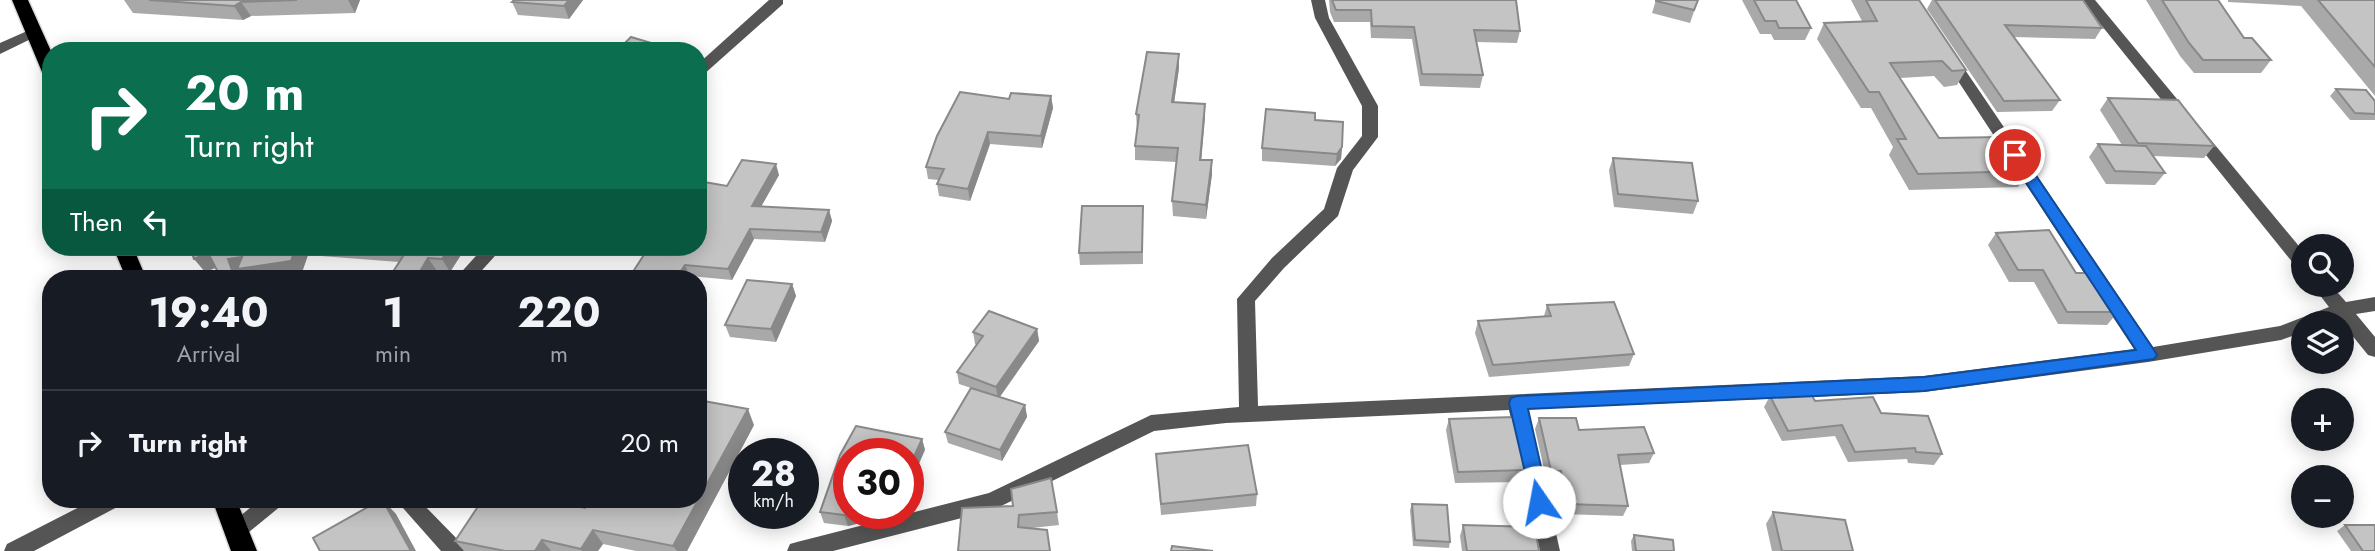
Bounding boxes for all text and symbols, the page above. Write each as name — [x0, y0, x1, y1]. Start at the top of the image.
text: 20 m — [185, 58, 304, 128]
icon: right — [70, 70, 161, 161]
text: Turn right — [185, 123, 314, 169]
pin — [1985, 125, 2045, 185]
icon: arrive — [1996, 136, 2034, 174]
text: Then — [70, 203, 123, 241]
icon: left — [137, 203, 175, 241]
map controls — [2291, 234, 2354, 528]
button: search — [2291, 234, 2354, 297]
text: 19:40 — [148, 282, 269, 343]
text: 1 — [382, 282, 404, 343]
text: 220 — [518, 282, 601, 343]
button: layers — [2291, 311, 2354, 374]
text: Arrival — [177, 337, 240, 371]
text: min — [375, 337, 411, 371]
text: m — [550, 337, 568, 371]
button: + — [2291, 388, 2354, 451]
icon: right — [70, 424, 108, 462]
text: Turn right — [129, 424, 247, 462]
text: 20 m — [621, 424, 679, 462]
speed limit sign: 30 — [833, 438, 924, 529]
text: 28 — [751, 449, 796, 499]
position arrow — [1502, 465, 1576, 539]
button: − — [2291, 465, 2354, 528]
text: km/h — [753, 488, 794, 514]

